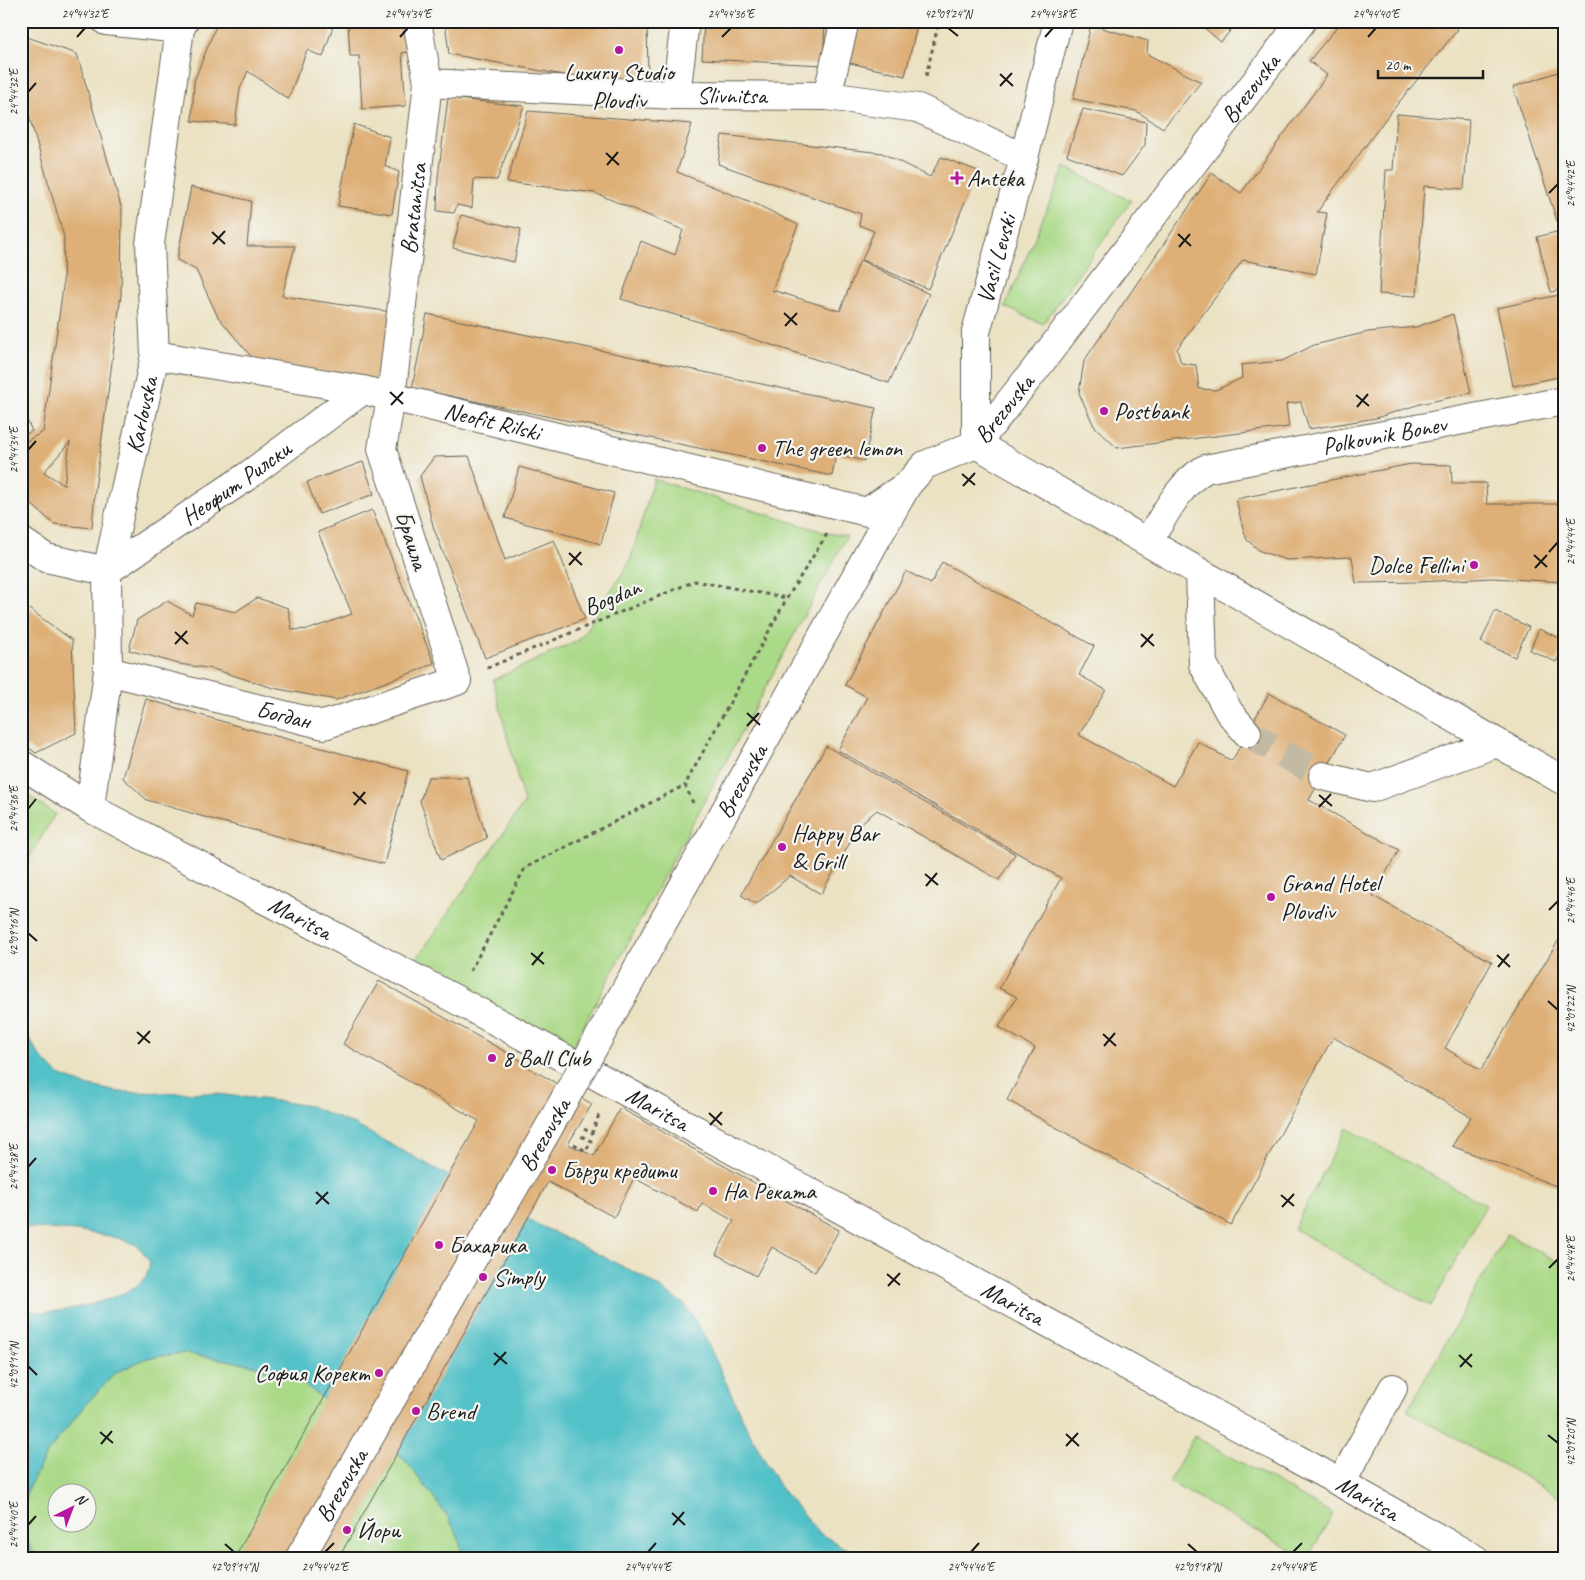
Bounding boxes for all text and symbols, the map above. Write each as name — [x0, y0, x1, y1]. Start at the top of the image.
text: 24°44'32"E — [62, 6, 110, 22]
text: 24°44'34"E — [385, 6, 433, 22]
text: 24°44'36"E — [708, 6, 756, 22]
text: 42°09'24"N — [924, 6, 973, 22]
text: 24°44'38"E — [1030, 6, 1078, 22]
text: 24°44'40"E — [1353, 6, 1401, 22]
marker: Luxury Studio Plovdiv — [613, 44, 625, 56]
street label: Brezovska — [1214, 46, 1288, 129]
scale bar — [1378, 48, 1482, 80]
text: 20 m — [1385, 56, 1412, 75]
place label: Luxury Studio Plovdiv — [564, 57, 676, 115]
text: 24°44'32"E — [6, 67, 22, 115]
street label: Slivnitsa — [697, 80, 769, 111]
text: 24°44'42"E — [1563, 159, 1579, 207]
street label: Bratanitsa — [393, 160, 434, 256]
place label: Anteka — [967, 163, 1025, 193]
marker: Anteka — [951, 172, 963, 184]
street label: Vasil Levski — [970, 208, 1023, 307]
street label: Brezovska — [967, 367, 1042, 449]
street label: Karlovska — [119, 372, 165, 456]
street label: Neofit Rilski — [441, 395, 546, 448]
place label: Postbank — [1114, 396, 1191, 426]
marker: Postbank — [1098, 405, 1110, 417]
street label: Polkovnik Bonev — [1320, 408, 1451, 461]
text: 24°44'34"E — [6, 425, 22, 473]
street label: Неофит Рилски — [175, 433, 298, 531]
place label: The green lemon — [772, 433, 903, 463]
marker: The green lemon — [756, 442, 768, 454]
street label: Браила — [388, 507, 436, 575]
text: 24°44'44"E — [1563, 517, 1579, 565]
place label: Dolce Fellini — [1368, 550, 1467, 580]
marker: Dolce Fellini — [1468, 559, 1480, 571]
street label: Bogdan — [579, 571, 646, 622]
street label: Богдан — [253, 694, 316, 737]
street label: Brezovska — [709, 737, 775, 823]
text: 24°44'36"E — [6, 784, 22, 832]
place label: Happy Bar & Grill — [792, 818, 881, 876]
marker: Happy Bar & Grill — [776, 841, 788, 853]
place label: Grand Hotel Plovdiv — [1281, 868, 1383, 926]
text: 24°44'46"E — [1563, 876, 1579, 924]
street label: Maritsa — [264, 889, 339, 948]
marker: Grand Hotel Plovdiv — [1265, 891, 1277, 903]
text: 42°09'16"N — [6, 908, 22, 957]
text: 42°09'22"N — [1563, 985, 1579, 1034]
place label: 8 Ball Club — [502, 1043, 592, 1073]
marker: 8 Ball Club — [486, 1052, 498, 1064]
street label: Maritsa — [621, 1080, 696, 1139]
street label: Brezovska — [512, 1091, 578, 1177]
text: 24°44'38"E — [6, 1142, 22, 1190]
place label: Бързи кредити — [562, 1155, 679, 1185]
marker: Бързи кредити — [546, 1164, 558, 1176]
place label: На Реката — [723, 1176, 817, 1206]
marker: На Реката — [707, 1185, 719, 1197]
place label: Бахарика — [449, 1230, 528, 1260]
text: 24°44'48"E — [1563, 1234, 1579, 1282]
marker: Бахарика — [433, 1239, 445, 1251]
place label: Simply — [493, 1262, 546, 1292]
marker: Simply — [477, 1271, 489, 1283]
street label: Maritsa — [976, 1274, 1051, 1334]
text: 42°09'14"N — [6, 1341, 22, 1390]
place label: София Корект — [255, 1358, 371, 1388]
marker: София Корект — [373, 1367, 385, 1379]
place label: Brend — [426, 1396, 479, 1426]
marker: Brend — [410, 1405, 422, 1417]
text: 42°09'20"N — [1563, 1418, 1579, 1467]
street label: Brezovska — [309, 1442, 376, 1527]
street label: Maritsa — [1331, 1469, 1406, 1529]
north arrow — [48, 1482, 98, 1532]
text: N — [71, 1489, 91, 1509]
text: 24°44'40"E — [6, 1500, 22, 1548]
place label: Йори — [357, 1515, 401, 1545]
marker: Йори — [341, 1524, 353, 1536]
text: 42°09'14"N — [210, 1559, 259, 1575]
text: 24°44'42"E — [302, 1559, 350, 1575]
text: 24°44'44"E — [625, 1559, 673, 1575]
text: 24°44'46"E — [948, 1559, 996, 1575]
text: 42°09'18"N — [1173, 1559, 1222, 1575]
text: 24°44'48"E — [1270, 1559, 1318, 1575]

